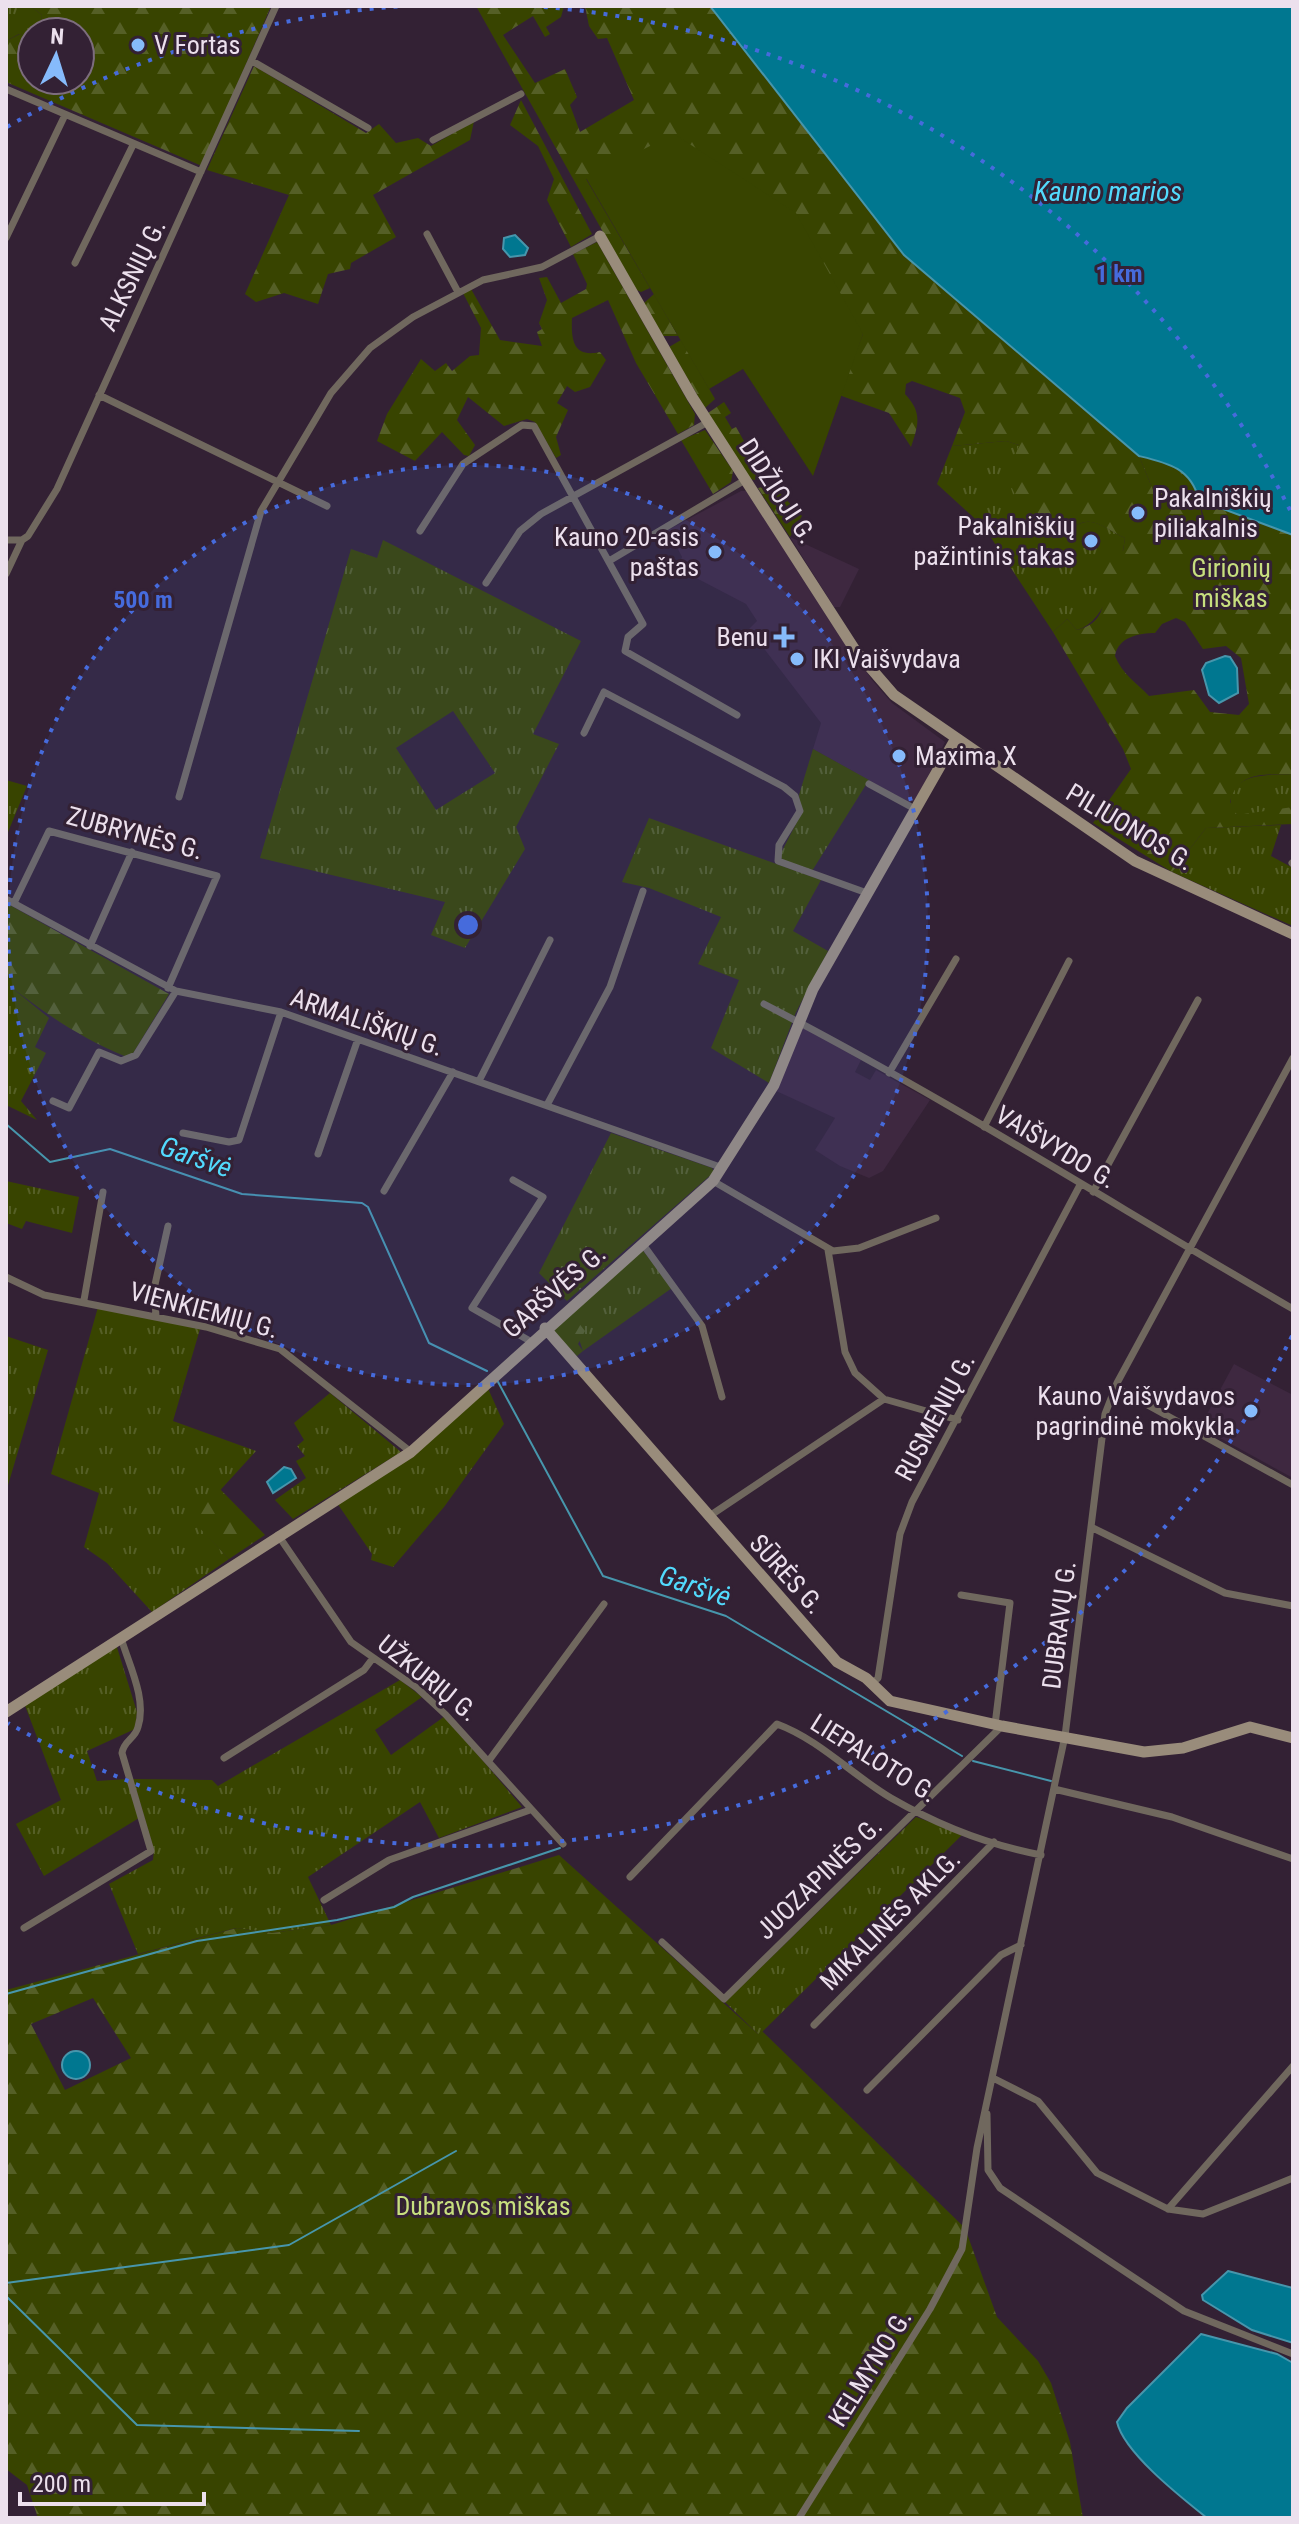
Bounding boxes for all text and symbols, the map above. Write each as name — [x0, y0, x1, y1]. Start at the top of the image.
north arrow — [16, 16, 96, 96]
text: N — [50, 24, 65, 49]
place label: V Fortas — [154, 30, 240, 60]
marker: V Fortas — [129, 36, 147, 54]
water label: Kauno marios — [1034, 175, 1182, 208]
street label: ALKSNIŲ G. — [92, 214, 172, 336]
text: 1 km — [1096, 260, 1142, 288]
street label: DIDŽIOJI G. — [733, 433, 823, 549]
place label: Pakalniškių piliakalnis — [1154, 483, 1272, 543]
marker: Pakalniškių piliakalnis — [1129, 504, 1147, 522]
place label: Pakalniškių pažintinis takas — [914, 511, 1075, 571]
place label: Kauno 20-asis paštas — [554, 522, 699, 582]
marker: Pakalniškių pažintinis takas — [1082, 532, 1100, 550]
marker: Kauno 20-asis paštas — [706, 543, 724, 561]
park label: Girionių miškas — [1191, 553, 1271, 613]
text: 500 m — [113, 586, 173, 614]
place label: Benu — [716, 622, 768, 652]
marker: Benu — [775, 628, 793, 646]
place label: IKI Vaišvydava — [813, 644, 961, 674]
marker: IKI Vaišvydava — [788, 650, 806, 668]
place label: Maxima X — [915, 741, 1017, 771]
marker: Maxima X — [890, 747, 908, 765]
street label: PILIUONOS G. — [1061, 777, 1199, 877]
street label: ZUBRYNĖS G. — [64, 800, 206, 866]
centre of rings — [454, 911, 482, 939]
street label: ARMALIŠKIŲ G. — [287, 982, 447, 1062]
street label: VAIŠVYDO G. — [990, 1099, 1122, 1195]
water label: Garšvė — [156, 1129, 236, 1185]
street label: GARŠVĖS G. — [496, 1238, 612, 1344]
street label: VIENKIEMIŲ G. — [126, 1276, 282, 1344]
street label: RUSMENIŲ G. — [889, 1348, 981, 1486]
place label: Kauno Vaišvydavos pagrindinė mokykla — [1035, 1381, 1235, 1441]
marker: Kauno Vaišvydavos pagrindinė mokykla — [1242, 1402, 1260, 1420]
street label: SŪRĖS G. — [744, 1528, 830, 1620]
water label: Garšvė — [655, 1558, 735, 1614]
street label: DUBRAVŲ G. — [1036, 1559, 1082, 1691]
street label: UŽKURIŲ G. — [372, 1629, 484, 1727]
street label: LIEPALOTO G. — [805, 1707, 943, 1809]
street label: JUOZAPINĖS G. — [750, 1811, 888, 1945]
street label: MIKALINĖS AKLG. — [814, 1844, 966, 1996]
park label: Dubravos miškas — [395, 2191, 571, 2221]
street label: KELMYNO G. — [822, 2304, 918, 2432]
scale bar — [20, 2456, 204, 2506]
text: 200 m — [32, 2470, 91, 2498]

